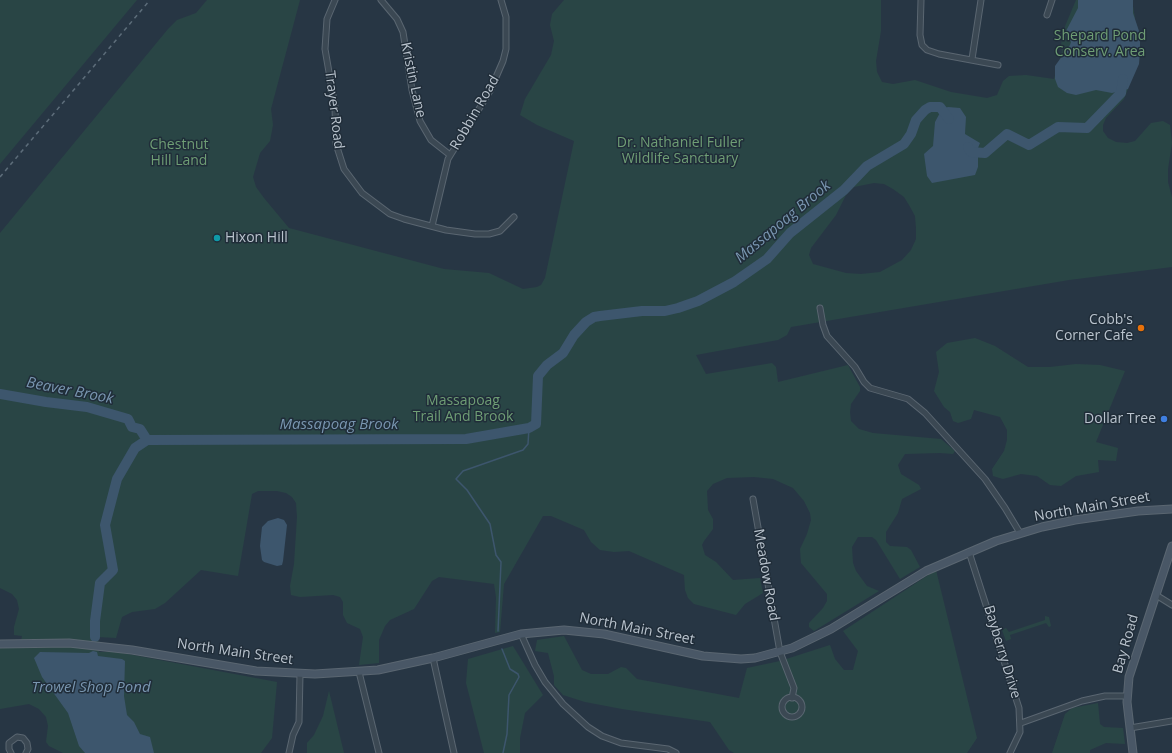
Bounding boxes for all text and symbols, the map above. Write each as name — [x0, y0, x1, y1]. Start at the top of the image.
park label: Shepard Pond Conserv. Area — [1054, 28, 1146, 60]
street label: Kristin Lane — [397, 41, 429, 119]
street label: Trayer Road — [321, 70, 347, 150]
street label: Robbin Road — [447, 73, 503, 153]
park label: Dr. Nathaniel Fuller Wildlife Sanctuary — [617, 135, 743, 168]
park label: Chestnut Hill Land — [149, 137, 209, 170]
water label: Massapoag Brook — [732, 177, 834, 267]
place label: Hixon Hill — [225, 230, 288, 246]
marker: Hixon Hill — [212, 233, 222, 243]
place label: Cobb's Corner Cafe — [1055, 312, 1133, 344]
marker: Cobb's Corner Cafe — [1136, 323, 1146, 333]
water label: Beaver Brook — [25, 374, 115, 408]
park label: Massapoag Trail And Brook — [413, 393, 513, 426]
place label: Dollar Tree — [1084, 411, 1156, 427]
marker: Dollar Tree — [1159, 414, 1169, 424]
water label: Massapoag Brook — [280, 416, 398, 434]
street label: North Main Street — [1033, 489, 1151, 525]
street label: Meadow Road — [750, 528, 782, 622]
street label: Bayberry Drive — [980, 603, 1024, 701]
street label: North Main Street — [578, 610, 696, 648]
street label: Bay Road — [1110, 612, 1142, 676]
street label: North Main Street — [176, 636, 294, 668]
water label: Trowel Shop Pond — [31, 679, 151, 697]

